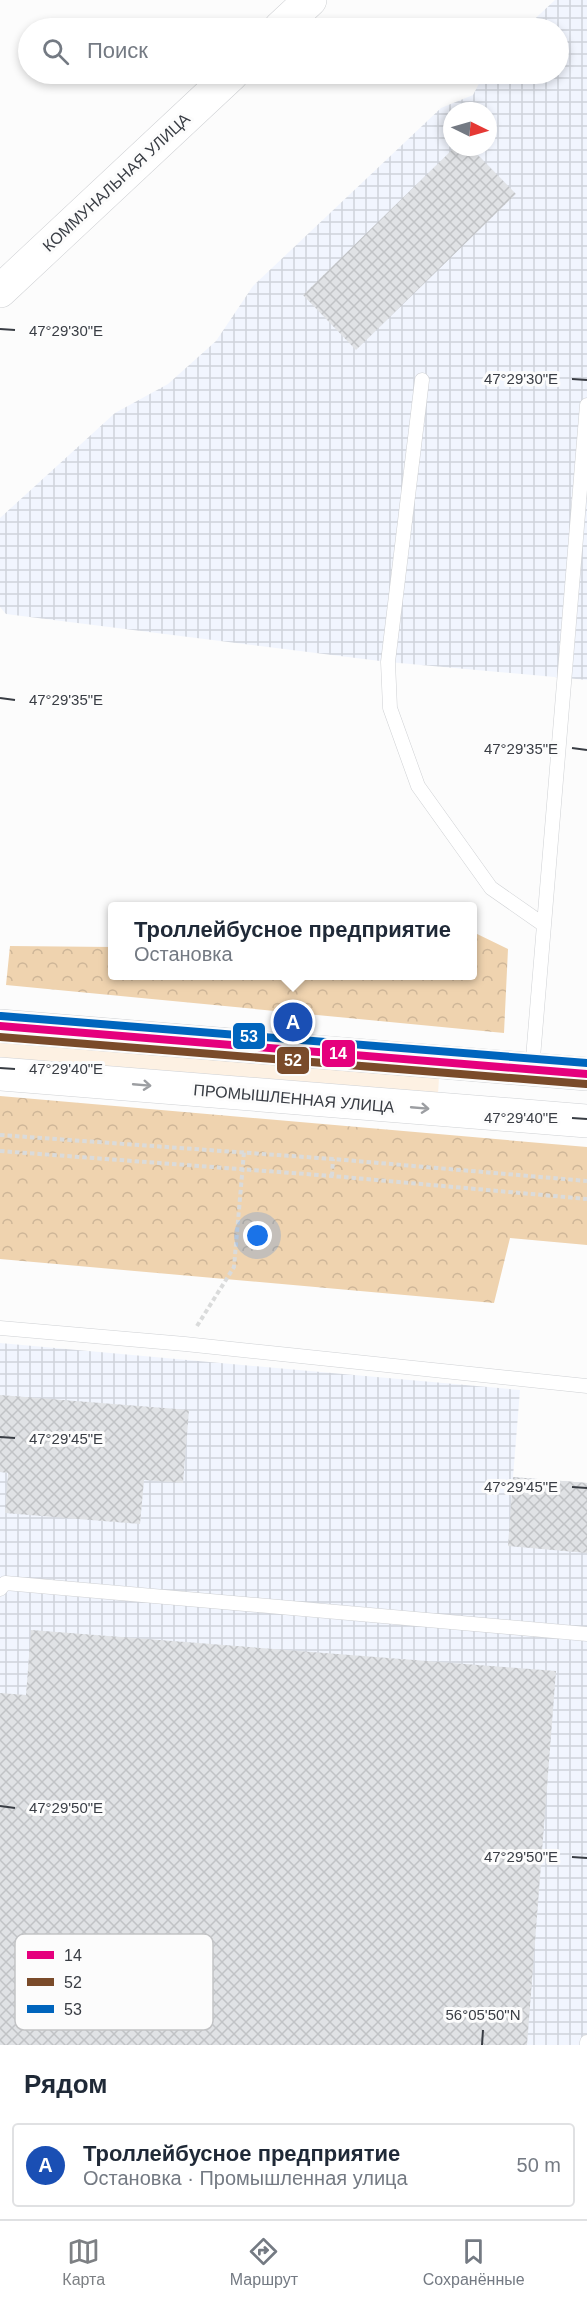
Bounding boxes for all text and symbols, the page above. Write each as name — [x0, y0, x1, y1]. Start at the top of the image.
search box — [18, 18, 569, 84]
icon: search — [39, 35, 72, 68]
text: Поиск — [87, 38, 148, 63]
north arrow — [443, 102, 497, 156]
street label: КОММУНАЛЬНАЯ УЛИЦА — [39, 110, 193, 255]
text: 47°29'30"E — [29, 322, 103, 339]
text: 47°29'30"E — [484, 370, 558, 387]
text: 47°29'35"E — [29, 691, 103, 708]
text: 47°29'35"E — [484, 740, 558, 757]
popup — [108, 902, 477, 980]
text: Троллейбусное предприятие — [134, 917, 451, 942]
text: Остановка — [134, 943, 233, 965]
pin: A — [274, 1000, 312, 1044]
line badge: 53 — [232, 1022, 266, 1050]
text: 53 — [240, 1028, 258, 1045]
line badge: 14 — [321, 1039, 356, 1068]
text: 14 — [329, 1045, 347, 1062]
line badge: 52 — [276, 1046, 310, 1075]
text: 52 — [284, 1052, 302, 1069]
text: 47°29'40"E — [29, 1060, 103, 1077]
one-way arrow — [132, 1080, 152, 1091]
street label: ПРОМЫШЛЕННАЯ УЛИЦА — [193, 1081, 395, 1116]
one-way arrow — [410, 1103, 430, 1114]
text: 47°29'40"E — [484, 1109, 558, 1126]
your location — [243, 1221, 272, 1250]
text: 47°29'45"E — [29, 1430, 103, 1447]
text: 47°29'45"E — [484, 1478, 558, 1495]
text: 47°29'50"E — [29, 1799, 103, 1816]
text: 47°29'50"E — [484, 1848, 558, 1865]
legend — [15, 1934, 213, 2030]
text: 14 — [64, 1947, 82, 1964]
text: 52 — [64, 1974, 82, 1991]
text: 53 — [64, 2001, 82, 2018]
text: 56°05'50"N — [445, 2006, 521, 2023]
text: Рядом — [24, 2069, 107, 2099]
text: Троллейбусное предприятие — [83, 2141, 400, 2166]
text: A — [38, 2154, 53, 2176]
text: 50 m — [517, 2154, 561, 2176]
text: Остановка · Промышленная улица — [83, 2167, 408, 2189]
tab: Карта — [62, 2235, 105, 2289]
tab: Маршрут — [230, 2235, 298, 2289]
tab: Сохранённые — [423, 2235, 525, 2289]

